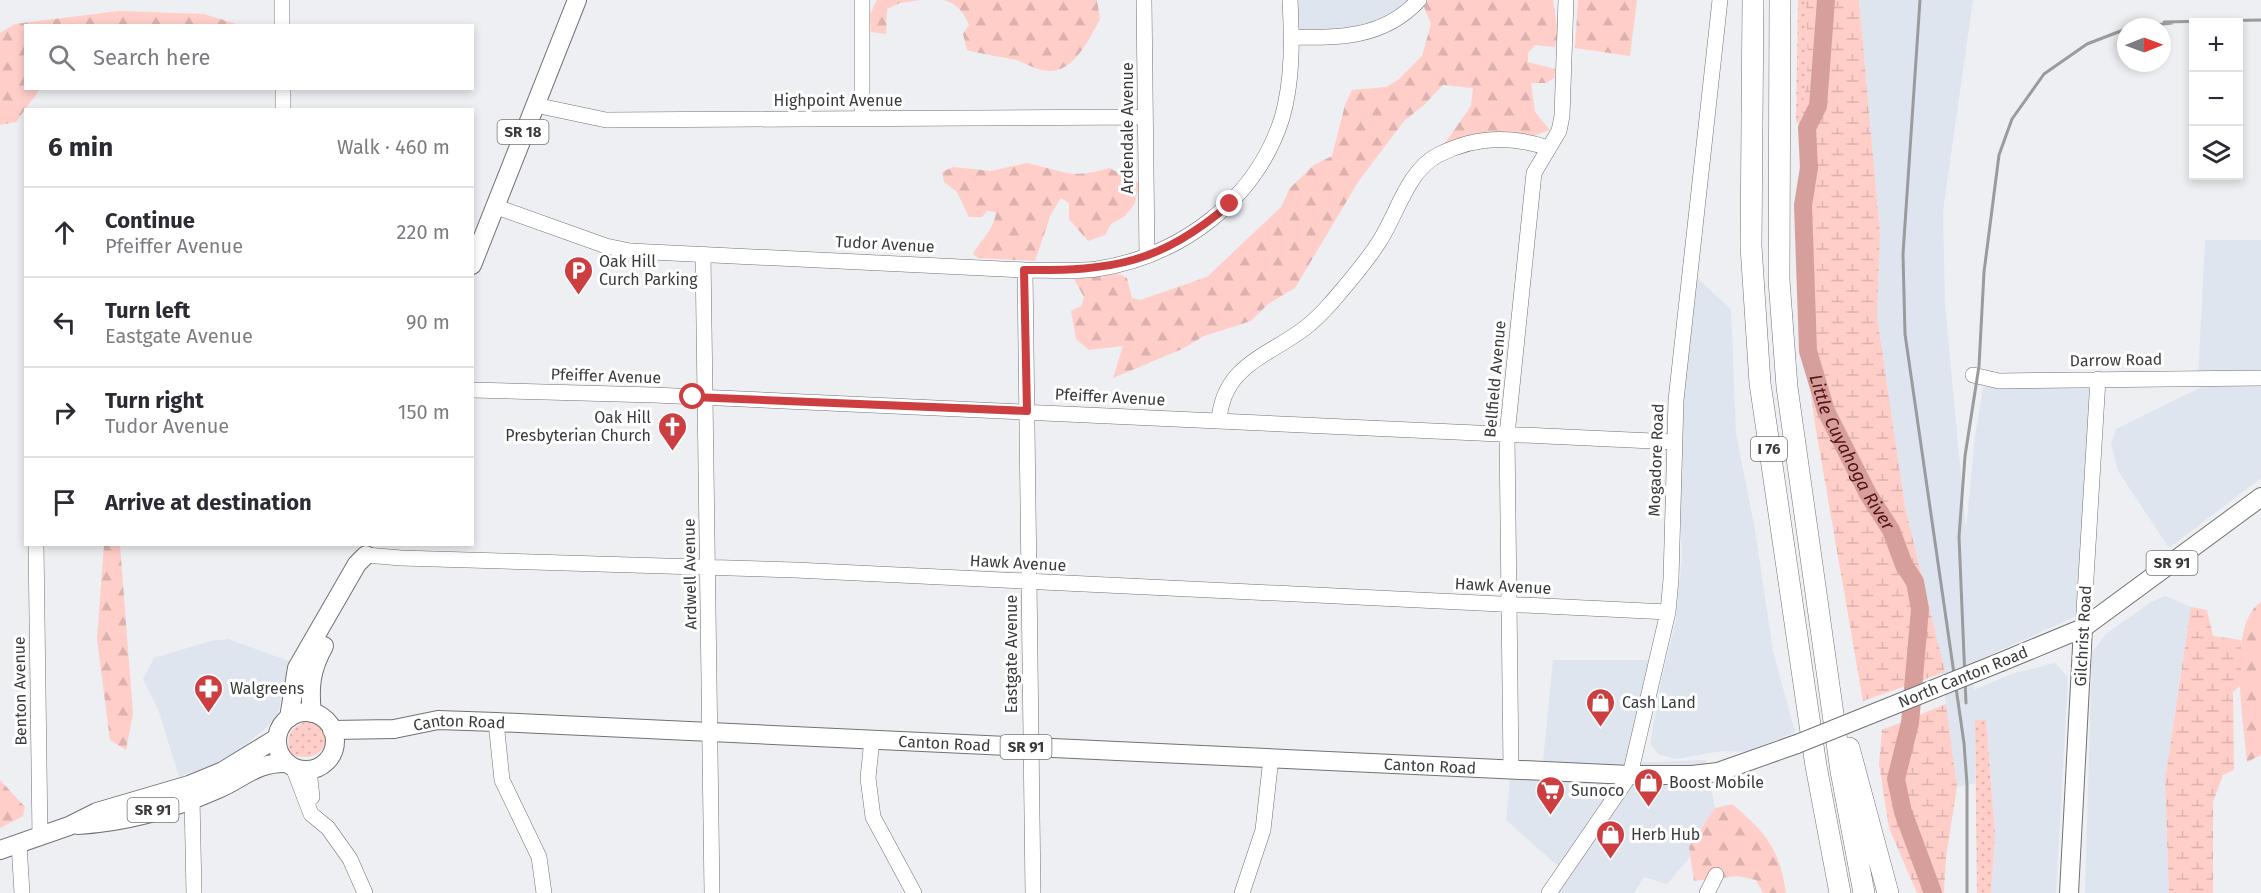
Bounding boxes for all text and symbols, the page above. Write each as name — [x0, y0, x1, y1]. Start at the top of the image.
north arrow — [2117, 18, 2171, 72]
map controls — [2189, 18, 2243, 180]
button: + — [2189, 18, 2243, 72]
search box — [24, 24, 474, 90]
icon: search — [45, 41, 78, 74]
text: Search here — [93, 44, 211, 71]
street label: Ardendale Avenue — [1118, 62, 1137, 194]
button: − — [2189, 72, 2243, 126]
street label: Highpoint Avenue — [774, 91, 902, 110]
road number: SR 18 — [498, 120, 548, 144]
button: layers — [2189, 126, 2243, 180]
text: 6 min — [48, 132, 113, 163]
text: Walk · 460 m — [337, 135, 450, 159]
route end — [1216, 190, 1242, 216]
text: Continue — [105, 207, 195, 234]
icon: ahead — [48, 216, 81, 249]
text: 220 m — [397, 220, 450, 244]
street label: Tudor Avenue — [835, 232, 935, 256]
text: Pfeiffer Avenue — [105, 234, 243, 258]
place label: Oak Hill Curch Parking — [599, 252, 698, 289]
parking icon: Oak Hill Curch Parking — [562, 254, 594, 296]
text: Turn left — [105, 297, 190, 324]
icon: left — [48, 306, 81, 339]
text: 90 m — [406, 310, 450, 334]
street label: Bellfield Avenue — [1480, 320, 1510, 438]
text: Eastgate Avenue — [105, 324, 253, 348]
street label: Darrow Road — [2069, 350, 2163, 370]
street label: Pfeiffer Avenue — [550, 365, 662, 387]
water label: Little Cuyahoga River — [1805, 372, 1900, 535]
route start — [679, 383, 705, 409]
street label: Pfeiffer Avenue — [1054, 385, 1166, 409]
text: Turn right — [105, 387, 204, 414]
icon: right — [48, 396, 81, 429]
text: 150 m — [398, 400, 450, 424]
street label: Mogadore Road — [1645, 403, 1667, 517]
place label: Oak Hill Presbyterian Church — [505, 408, 651, 445]
church icon: Oak Hill Presbyterian Church — [656, 410, 688, 452]
text: Tudor Avenue — [105, 414, 229, 438]
road number: I 76 — [1751, 437, 1787, 461]
icon: arrive — [48, 486, 81, 519]
text: Arrive at destination — [105, 489, 312, 516]
street label: Ardwell Avenue — [680, 518, 700, 630]
street label: Hawk Avenue — [969, 551, 1067, 575]
road number: SR 91 — [2146, 551, 2198, 575]
street label: Hawk Avenue — [1454, 574, 1552, 598]
street label: Gilchrist Road — [2071, 585, 2095, 687]
street label: Eastgate Avenue — [1002, 595, 1021, 713]
street label: Benton Avenue — [10, 636, 30, 746]
street label: North Canton Road — [1895, 642, 2031, 712]
pharmacy icon: Walgreens — [193, 672, 225, 714]
place label: Walgreens — [230, 679, 304, 698]
shop icon: Cash Land — [1585, 686, 1617, 728]
place label: Cash Land — [1622, 693, 1696, 712]
street label: Canton Road — [411, 710, 506, 734]
street label: Canton Road — [898, 731, 991, 755]
road number: SR 91 — [1000, 735, 1052, 759]
street label: Canton Road — [1383, 754, 1477, 777]
shop icon: Boost Mobile — [1632, 766, 1664, 808]
place label: Boost Mobile — [1669, 773, 1764, 792]
supermarket icon: Sunoco — [1534, 774, 1566, 816]
place label: Sunoco — [1571, 781, 1624, 800]
road number: SR 91 — [128, 798, 178, 822]
shop icon: Herb Hub — [1594, 818, 1626, 860]
place label: Herb Hub — [1631, 825, 1700, 844]

